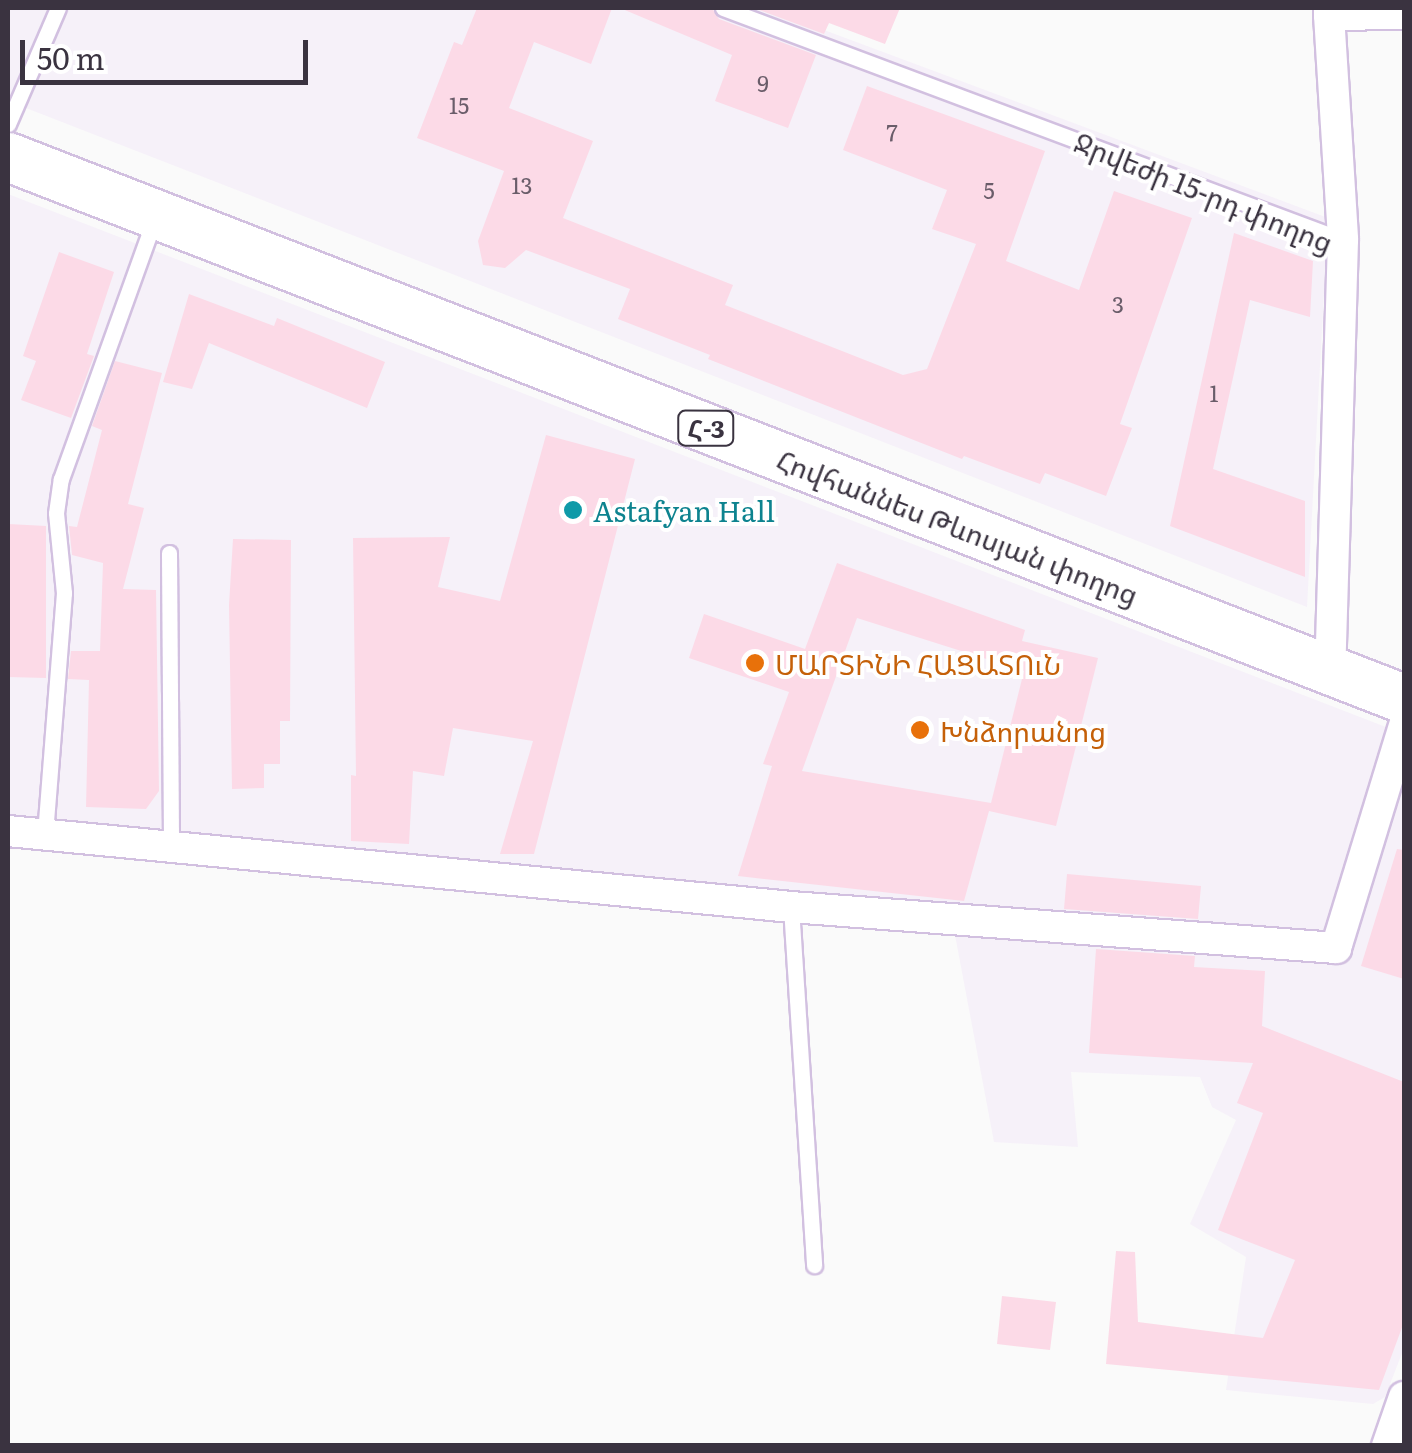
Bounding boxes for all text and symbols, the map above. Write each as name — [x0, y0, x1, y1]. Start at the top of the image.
scale bar — [25, 20, 312, 82]
text: 50 m — [37, 35, 105, 79]
house number: 9 — [757, 70, 769, 96]
house number: 15 — [449, 92, 469, 118]
house number: 7 — [886, 119, 898, 145]
street label: Ջրվեժի 15-րդ փողոց — [1070, 124, 1338, 258]
house number: 13 — [512, 172, 532, 198]
house number: 5 — [983, 177, 995, 203]
house number: 3 — [1112, 291, 1124, 317]
house number: 1 — [1210, 380, 1218, 406]
road number: Հ-3 — [676, 408, 736, 448]
street label: Հովհաննես Թևոսյան փողոց — [773, 442, 1143, 610]
place label: Astafyan Hall — [593, 493, 775, 527]
marker: Astafyan Hall — [562, 499, 584, 521]
place label: ՄԱՐՏԻՆԻ ՀԱՑԱՏՈւՆ — [775, 646, 1061, 680]
marker: ՄԱՐՏԻՆԻ ՀԱՑԱՏՈւՆ — [744, 652, 766, 674]
place label: Խնձորանոց — [940, 713, 1106, 747]
marker: Խնձորանոց — [909, 719, 931, 741]

